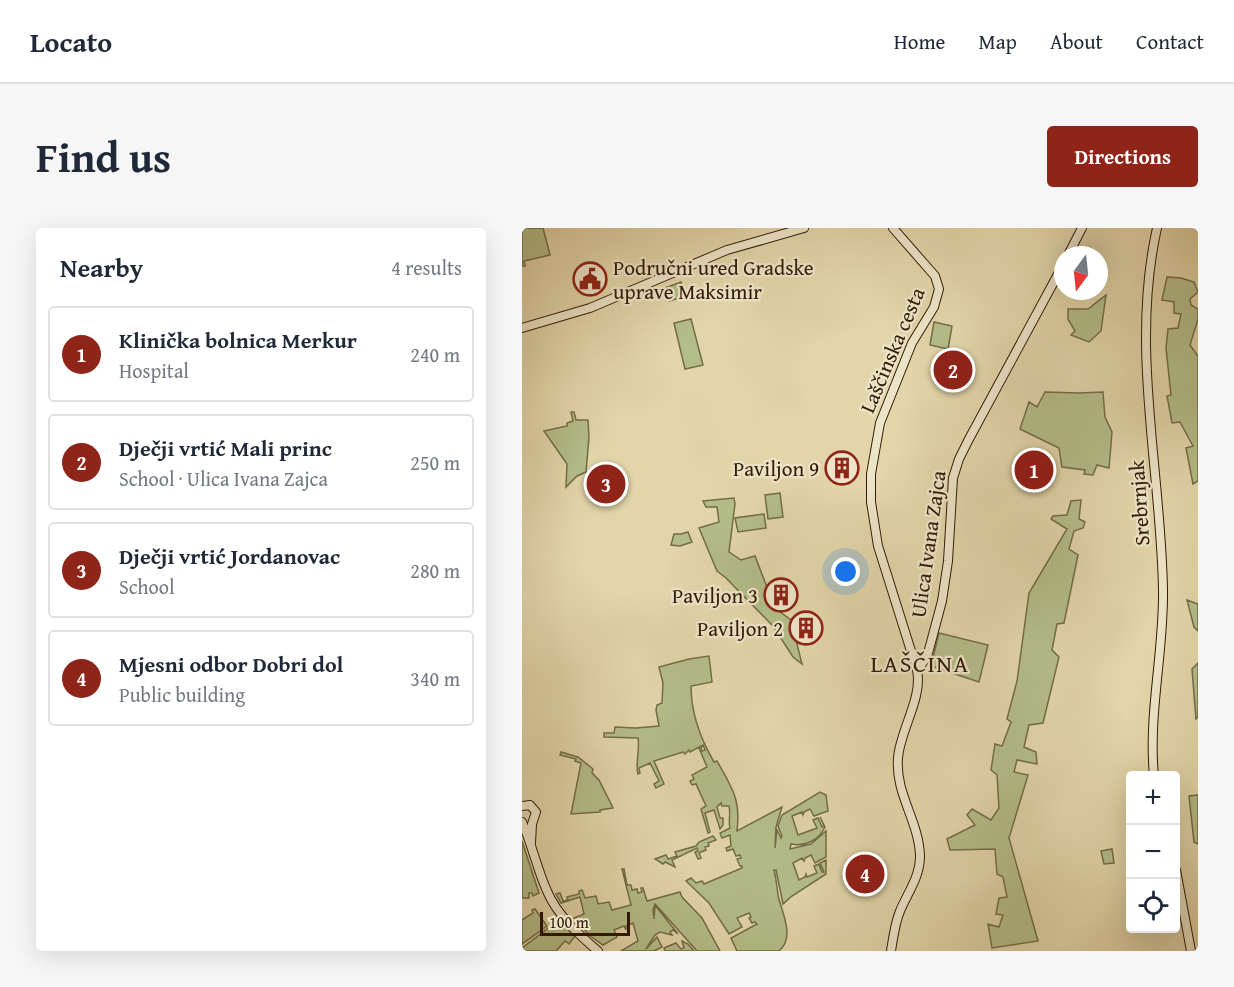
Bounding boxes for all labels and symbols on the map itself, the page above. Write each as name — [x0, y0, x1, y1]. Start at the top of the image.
north arrow — [1054, 246, 1108, 300]
place label: Područni ured Gradske uprave Maksimir — [613, 252, 814, 307]
public building icon: Područni ured Gradske uprave Maksimir — [572, 261, 608, 297]
street label: Laščinska cesta — [852, 282, 932, 418]
pin: 2 — [934, 348, 972, 392]
pin: 1 — [1014, 448, 1054, 492]
building icon: Paviljon 9 — [824, 450, 860, 486]
place label: Paviljon 9 — [733, 453, 819, 484]
street label: Srebrnjak — [1121, 459, 1157, 547]
pin: 3 — [586, 462, 626, 506]
street label: Ulica Ivana Zajca — [902, 468, 954, 620]
your location — [831, 557, 860, 586]
building icon: Paviljon 3 — [763, 577, 799, 613]
place label: Paviljon 3 — [672, 580, 758, 611]
building icon: Paviljon 2 — [788, 610, 824, 646]
place label: Paviljon 2 — [697, 613, 783, 644]
district label: LAŠČINA — [870, 646, 970, 681]
pin: 4 — [846, 852, 884, 896]
scale bar — [540, 909, 630, 936]

